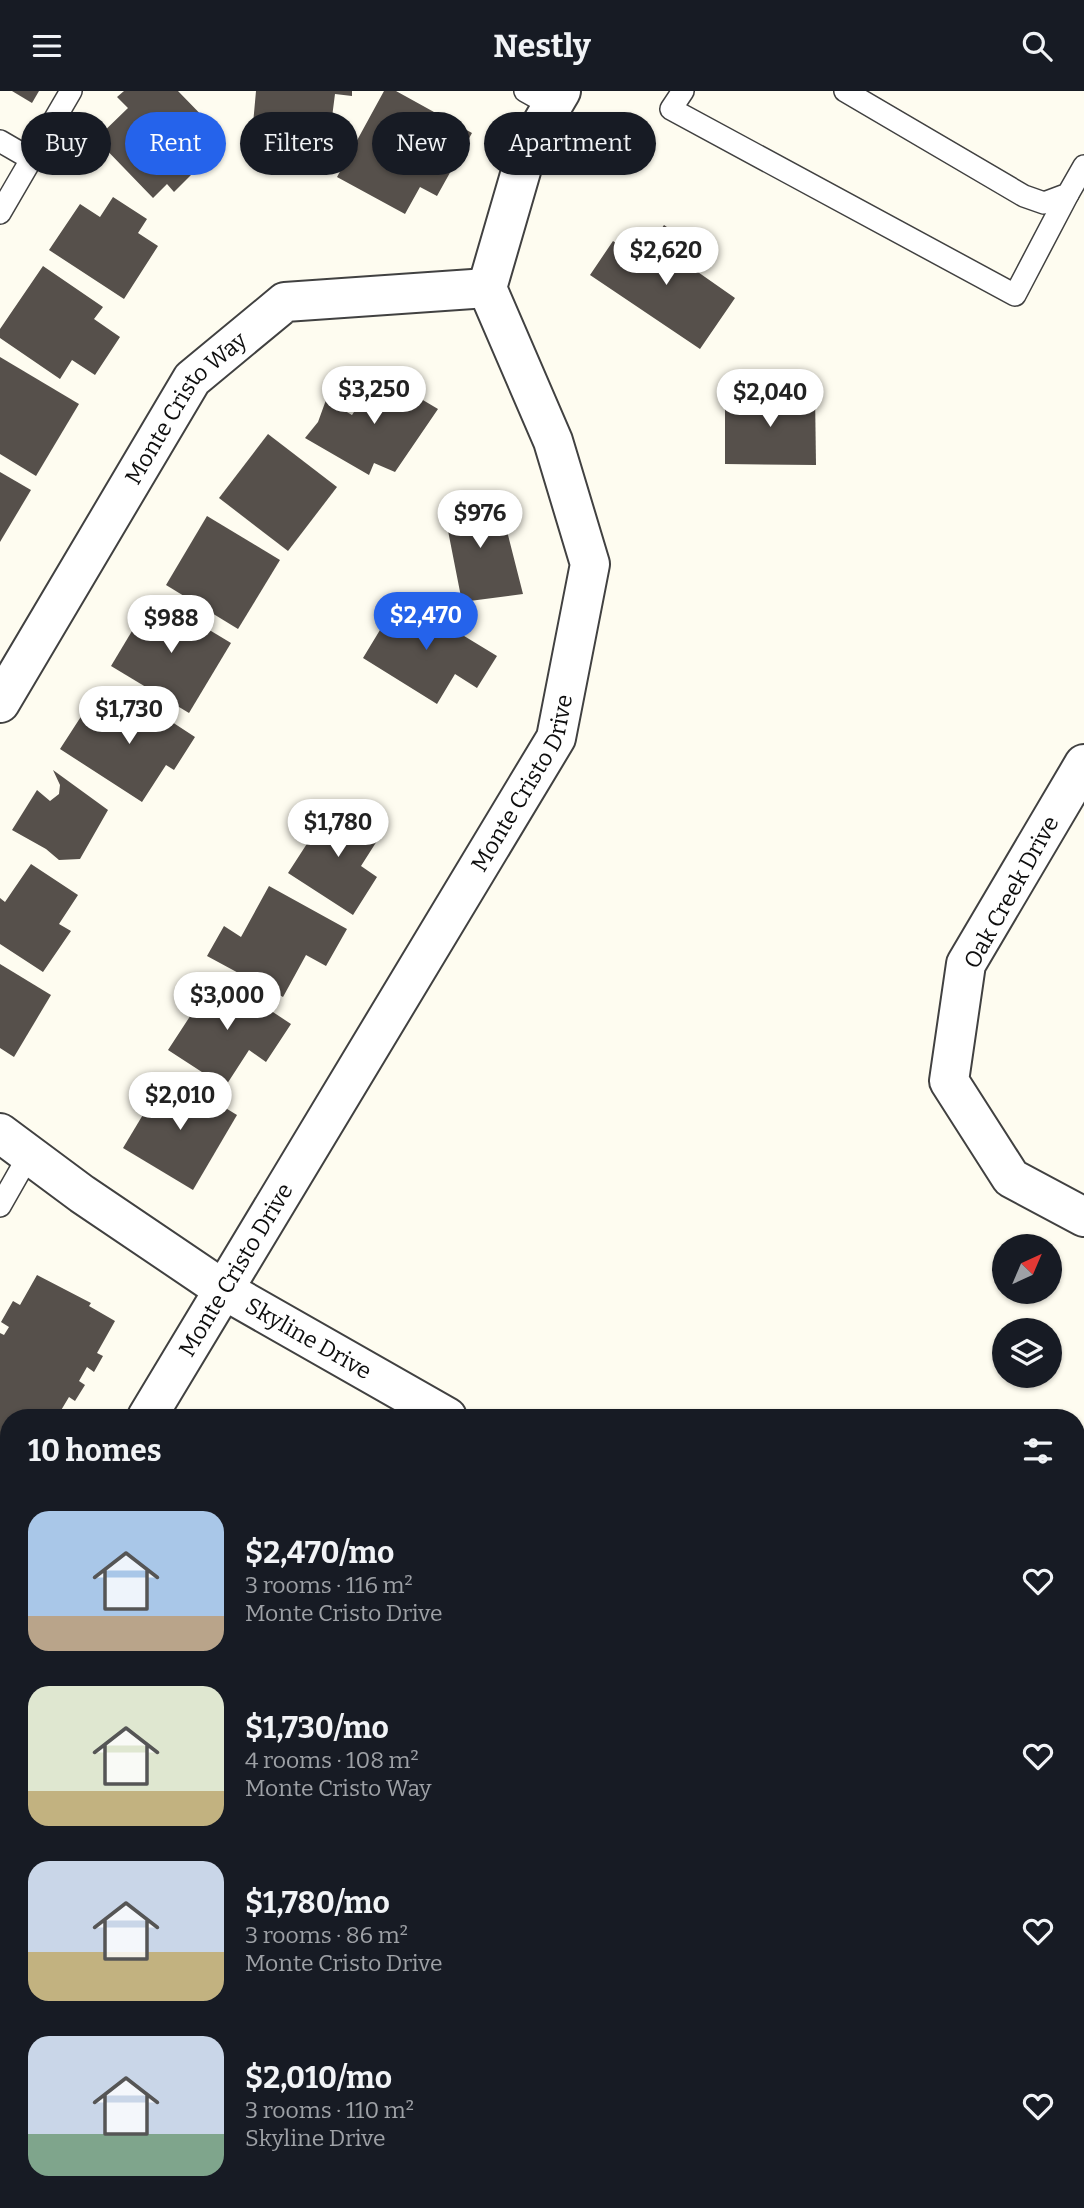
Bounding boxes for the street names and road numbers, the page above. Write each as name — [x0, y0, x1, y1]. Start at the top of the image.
street label: Monte Cristo Way — [119, 325, 253, 489]
street label: Monte Cristo Drive — [465, 692, 578, 877]
street label: Oak Creek Drive — [958, 811, 1064, 973]
street label: Monte Cristo Drive — [173, 1178, 299, 1362]
street label: Skyline Drive — [241, 1291, 377, 1385]

